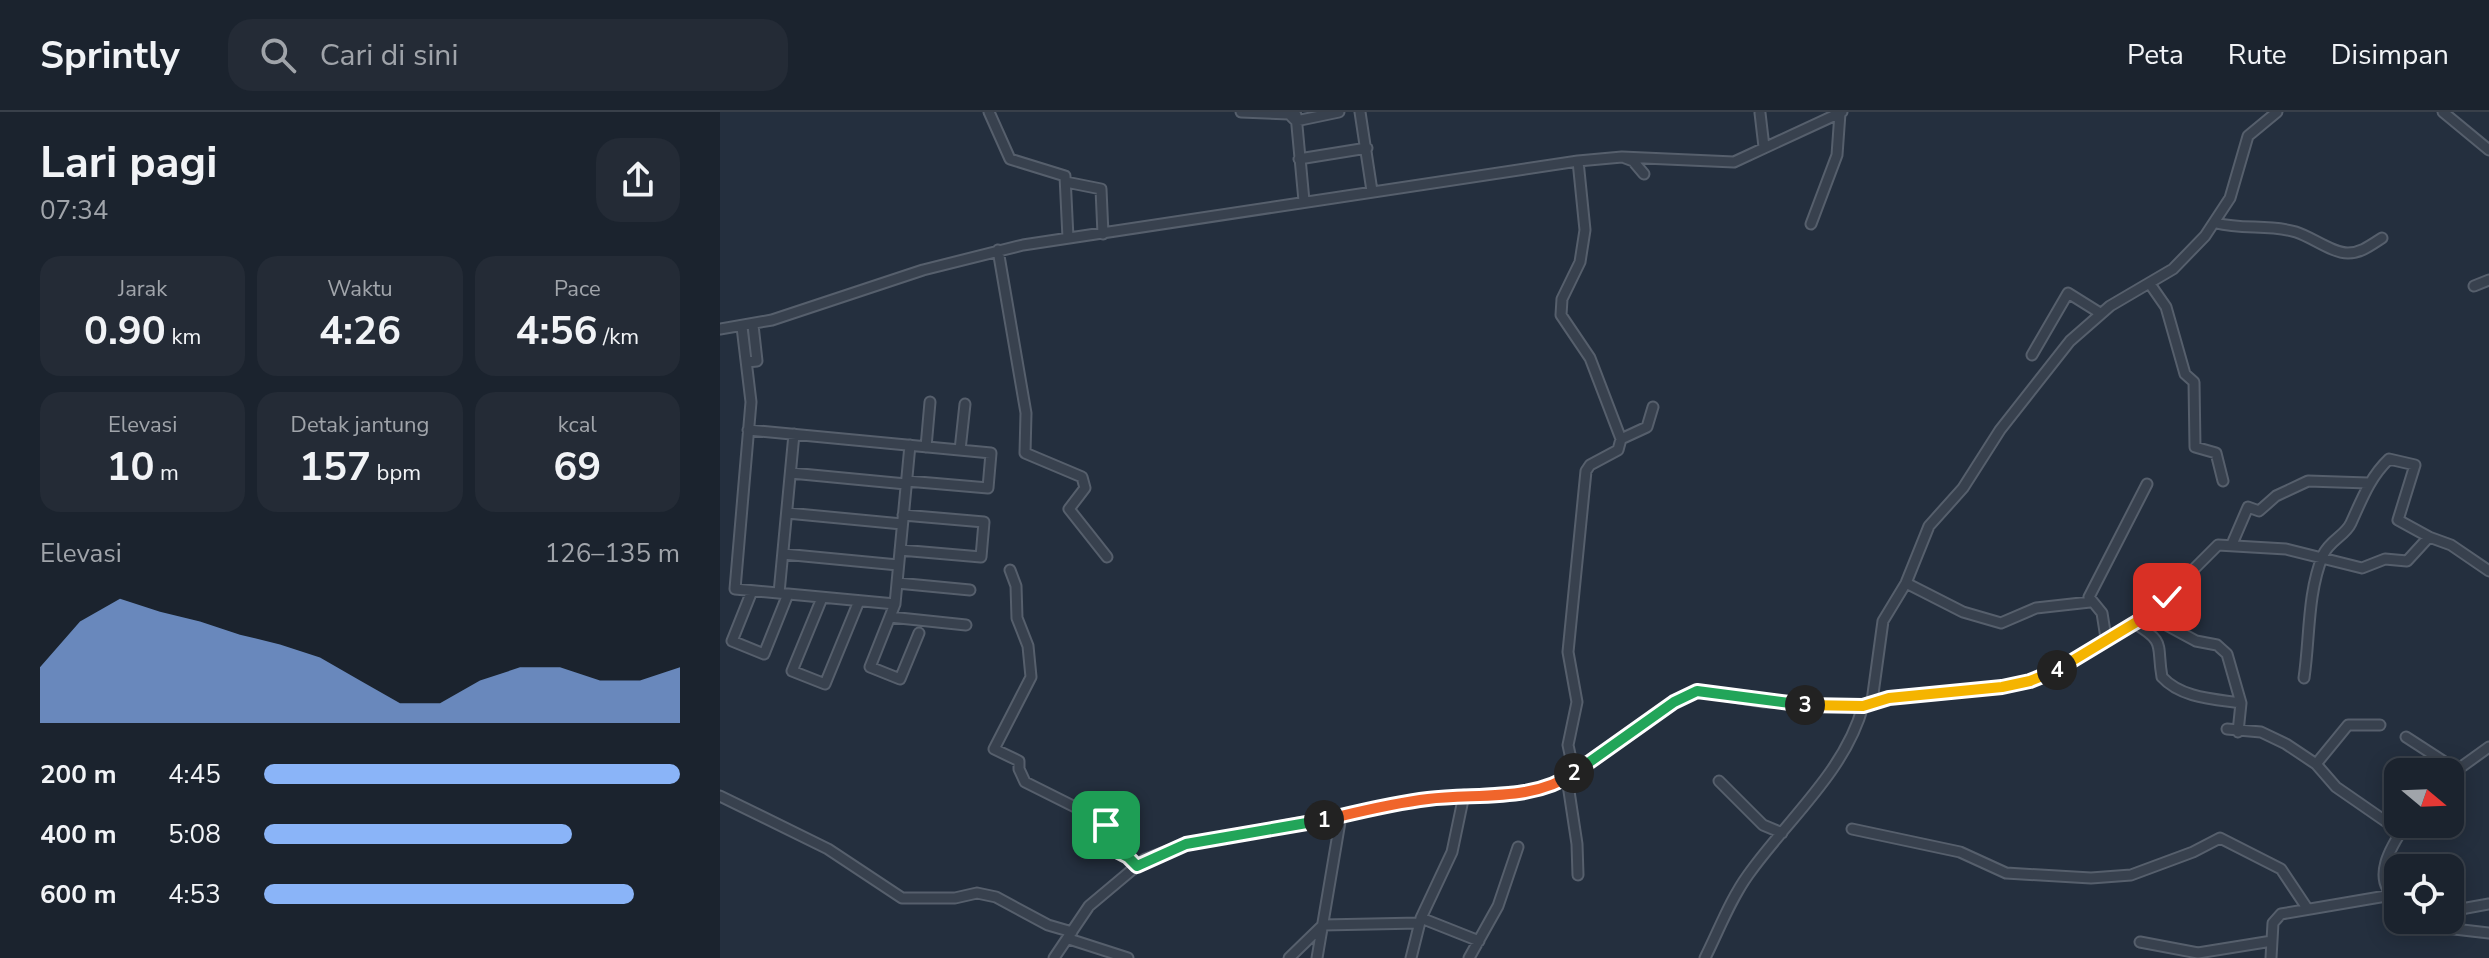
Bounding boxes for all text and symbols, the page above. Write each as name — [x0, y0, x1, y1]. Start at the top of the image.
search box — [228, 19, 788, 91]
text: Sprintly — [40, 30, 180, 81]
icon: search — [256, 33, 300, 77]
text: Cari di sini — [320, 35, 458, 76]
text: Peta — [2127, 36, 2184, 74]
text: Rute — [2228, 36, 2287, 74]
text: Disimpan — [2331, 36, 2449, 74]
text: Lari pagi — [40, 133, 217, 193]
button: share — [596, 138, 680, 222]
text: 07:34 — [40, 193, 108, 228]
text: Jarak — [118, 274, 167, 304]
text: Waktu — [327, 274, 393, 304]
text: Pace — [554, 274, 601, 304]
text: 0.90 — [84, 304, 166, 358]
text: 4:26 — [319, 304, 401, 358]
text: 4:56 — [516, 304, 597, 358]
text: km — [166, 322, 201, 352]
text: /km — [597, 322, 639, 352]
text: Elevasi — [108, 410, 177, 440]
text: Detak jantung — [291, 410, 429, 440]
text: kcal — [558, 410, 597, 440]
text: 10 — [106, 440, 154, 494]
text: 157 — [299, 440, 371, 494]
text: 69 — [553, 440, 601, 494]
text: m — [154, 458, 179, 488]
text: bpm — [371, 458, 421, 488]
text: Elevasi — [40, 536, 122, 571]
text: 126–135 m — [544, 536, 680, 571]
pin — [2133, 563, 2201, 631]
icon: check — [2145, 575, 2189, 619]
pin: 4 — [2037, 650, 2077, 690]
text: 4 — [2050, 655, 2064, 685]
pin: 3 — [1785, 685, 1825, 725]
text: 3 — [1798, 690, 1812, 720]
pin: 2 — [1554, 753, 1594, 793]
text: 200 m — [40, 757, 117, 792]
text: 4:45 — [168, 757, 221, 792]
text: 2 — [1567, 758, 1581, 788]
north arrow — [2384, 758, 2464, 838]
map controls — [2384, 758, 2464, 934]
pin — [1072, 791, 1140, 859]
pin: 1 — [1304, 800, 1344, 840]
icon: arrive — [1084, 803, 1128, 847]
text: 1 — [1317, 805, 1331, 835]
text: 400 m — [40, 817, 117, 852]
text: 5:08 — [168, 817, 221, 852]
button: locate — [2384, 854, 2464, 934]
text: 600 m — [40, 877, 117, 912]
text: 4:53 — [168, 877, 221, 912]

